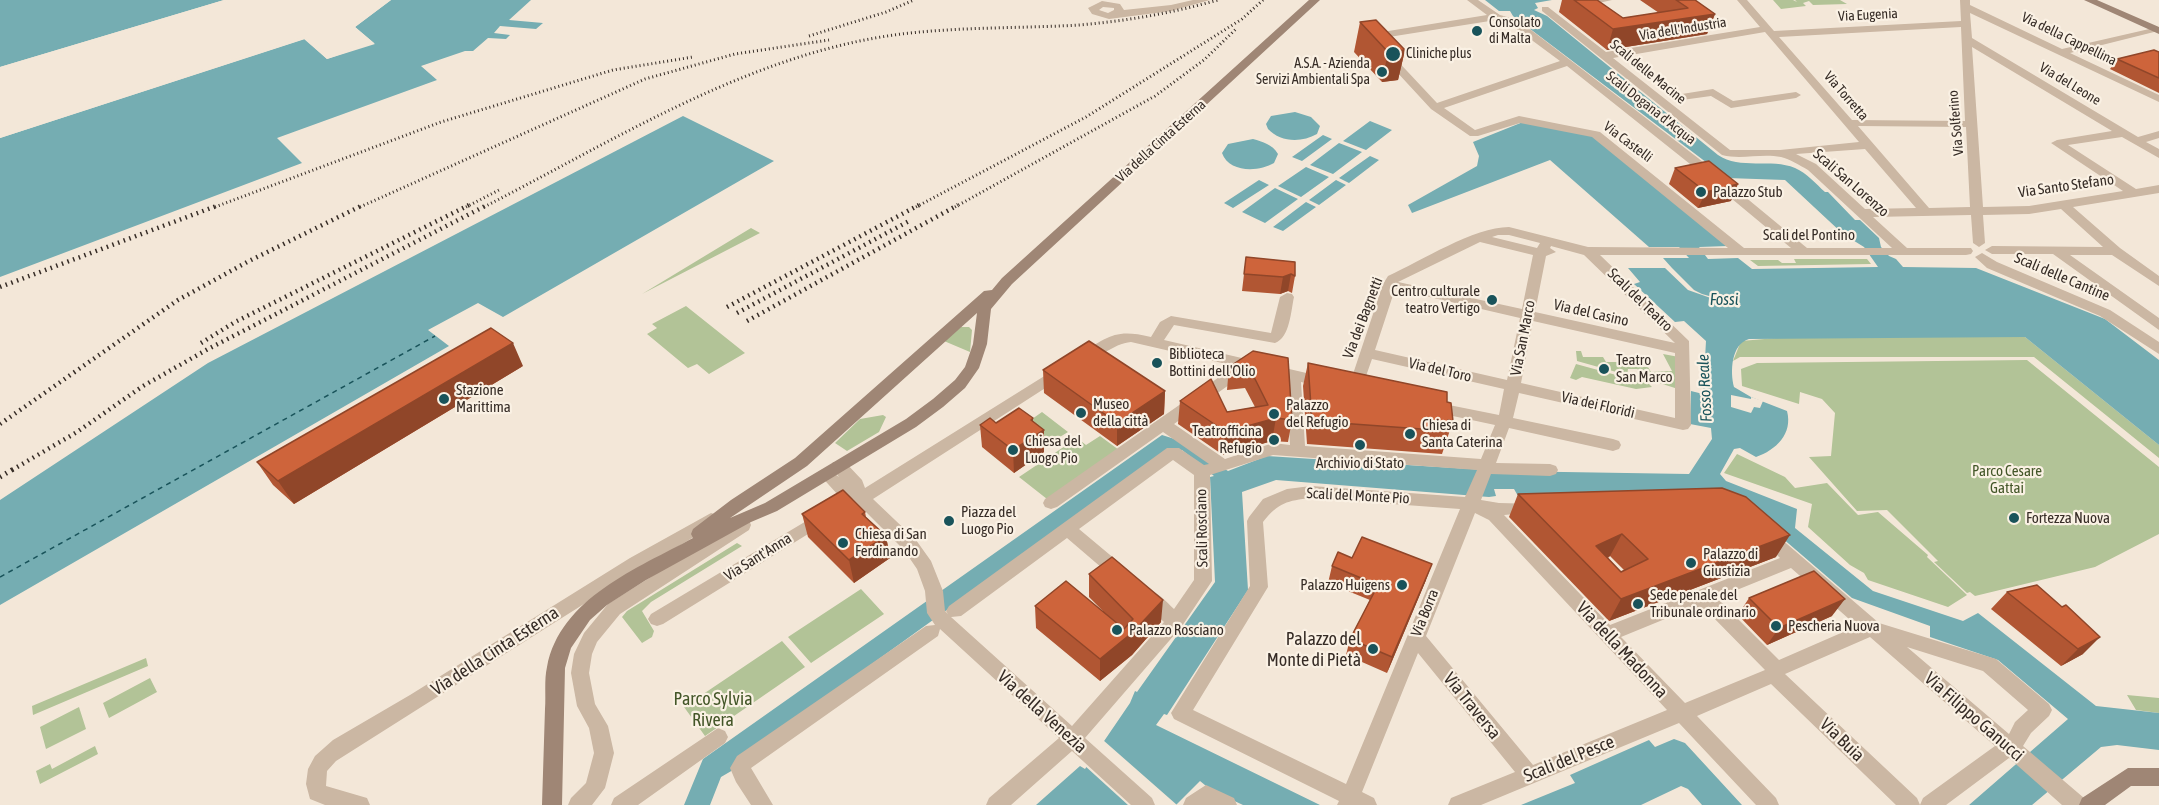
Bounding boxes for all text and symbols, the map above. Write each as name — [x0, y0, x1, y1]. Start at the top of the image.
street label: Via Eugenia — [1838, 5, 1898, 25]
street label: Via della Cappellina — [2019, 9, 2119, 69]
street label: Via dell'Industria — [1638, 14, 1728, 44]
place label: Consolato di Malta — [1489, 15, 1541, 48]
marker: Consolato di Malta — [1470, 24, 1484, 38]
street label: Scali delle Macine — [1607, 36, 1689, 108]
marker: Cliniche plus — [1384, 45, 1402, 63]
place label: Cliniche plus — [1406, 46, 1472, 62]
place label: A.S.A. - Azienda Servizi Ambientali Spa — [1256, 56, 1370, 88]
street label: Via del Leone — [2036, 59, 2104, 109]
marker: A.S.A. - Azienda Servizi Ambientali Spa — [1375, 65, 1389, 79]
street label: Scali Dogana d'Acqua — [1603, 68, 1699, 148]
street label: Via Torretta — [1820, 68, 1872, 124]
street label: Via Solferino — [1945, 90, 1967, 156]
street label: Via della Cinta Esterna — [1113, 96, 1209, 186]
street label: Via Castelli — [1600, 118, 1656, 166]
street label: Scali San Lorenzo — [1809, 145, 1893, 221]
street label: Via Santo Stefano — [2017, 170, 2115, 202]
place label: Palazzo Stub — [1713, 183, 1783, 201]
marker: Palazzo Stub — [1694, 185, 1708, 199]
street label: Scali del Pontino — [1763, 226, 1855, 244]
street label: Scali delle Cantine — [2012, 249, 2112, 305]
street label: Scali del Teatro — [1604, 265, 1676, 335]
street label: Via dei Bagnetti — [1339, 275, 1387, 361]
place label: Centro culturale teatro Vertigo — [1391, 282, 1480, 317]
water label: Fossi — [1710, 290, 1738, 310]
marker: Centro culturale teatro Vertigo — [1485, 293, 1499, 307]
street label: Via del Casino — [1552, 296, 1630, 330]
street label: Via San Marco — [1507, 299, 1539, 377]
place label: Biblioteca Bottini dell'Olio — [1169, 345, 1256, 380]
place label: Teatro San Marco — [1616, 351, 1673, 386]
water label: Fosso Reale — [1694, 353, 1716, 423]
street label: Via del Toro — [1407, 354, 1473, 386]
marker: Biblioteca Bottini dell'Olio — [1150, 356, 1164, 370]
marker: Teatro San Marco — [1597, 362, 1611, 376]
place label: Stazione Marittima — [456, 381, 511, 416]
street label: Via dei Floridi — [1560, 388, 1636, 422]
marker: Stazione Marittima — [437, 392, 451, 406]
place label: Museo della città — [1093, 395, 1149, 430]
place label: Palazzo del Refugio — [1286, 396, 1349, 431]
marker: Museo della città — [1074, 406, 1088, 420]
marker: Palazzo del Refugio — [1267, 407, 1281, 421]
place label: Chiesa di Santa Caterina — [1422, 416, 1503, 451]
place label: Teatrofficina Refugio — [1192, 422, 1262, 457]
marker: Chiesa di Santa Caterina — [1403, 427, 1417, 441]
place label: Chiesa del Luogo Pio — [1025, 432, 1082, 467]
marker: Teatrofficina Refugio — [1267, 433, 1281, 447]
marker: Archivio di Stato — [1353, 438, 1367, 452]
marker: Chiesa del Luogo Pio — [1006, 443, 1020, 457]
place label: Archivio di Stato — [1316, 454, 1404, 472]
park label: Parco Cesare Gattai — [1972, 462, 2042, 497]
street label: Scali del Monte Pio — [1306, 484, 1410, 508]
street label: Scali Rosciano — [1192, 489, 1212, 567]
place label: Piazza del Luogo Pio — [961, 503, 1016, 538]
place label: Fortezza Nuova — [2026, 509, 2110, 527]
marker: Fortezza Nuova — [2007, 511, 2021, 525]
marker: Piazza del Luogo Pio — [942, 514, 956, 528]
place label: Chiesa di San Ferdinando — [855, 525, 927, 560]
street label: Via Sant'Anna — [721, 529, 795, 585]
marker: Chiesa di San Ferdinando — [836, 536, 850, 550]
place label: Palazzo di Giustizia — [1703, 545, 1758, 580]
marker: Palazzo di Giustizia — [1684, 556, 1698, 570]
place label: Palazzo Huigens — [1300, 576, 1390, 594]
marker: Palazzo Huigens — [1395, 578, 1409, 592]
place label: Sede penale del Tribunale ordinario — [1650, 586, 1756, 621]
street label: Via Borra — [1407, 587, 1443, 639]
street label: Via della Madonna — [1572, 597, 1672, 703]
marker: Sede penale del Tribunale ordinario — [1631, 597, 1645, 611]
street label: Via della Cinta Esterna — [427, 602, 563, 700]
place label: Pescheria Nuova — [1788, 617, 1880, 635]
marker: Pescheria Nuova — [1769, 619, 1783, 633]
place label: Palazzo Rosciano — [1129, 621, 1224, 639]
marker: Palazzo Rosciano — [1110, 623, 1124, 637]
place label: Palazzo del Monte di Pietà — [1267, 628, 1361, 670]
marker: Palazzo del Monte di Pietà — [1366, 642, 1380, 656]
street label: Via della Venezia — [993, 666, 1091, 758]
street label: Via Traversa — [1439, 668, 1505, 744]
street label: Via Filippo Ganucci — [1920, 668, 2028, 766]
park label: Parco Sylvia Rivera — [673, 688, 753, 730]
street label: Via Buia — [1815, 714, 1869, 766]
street label: Scali del Pesce — [1520, 731, 1618, 787]

